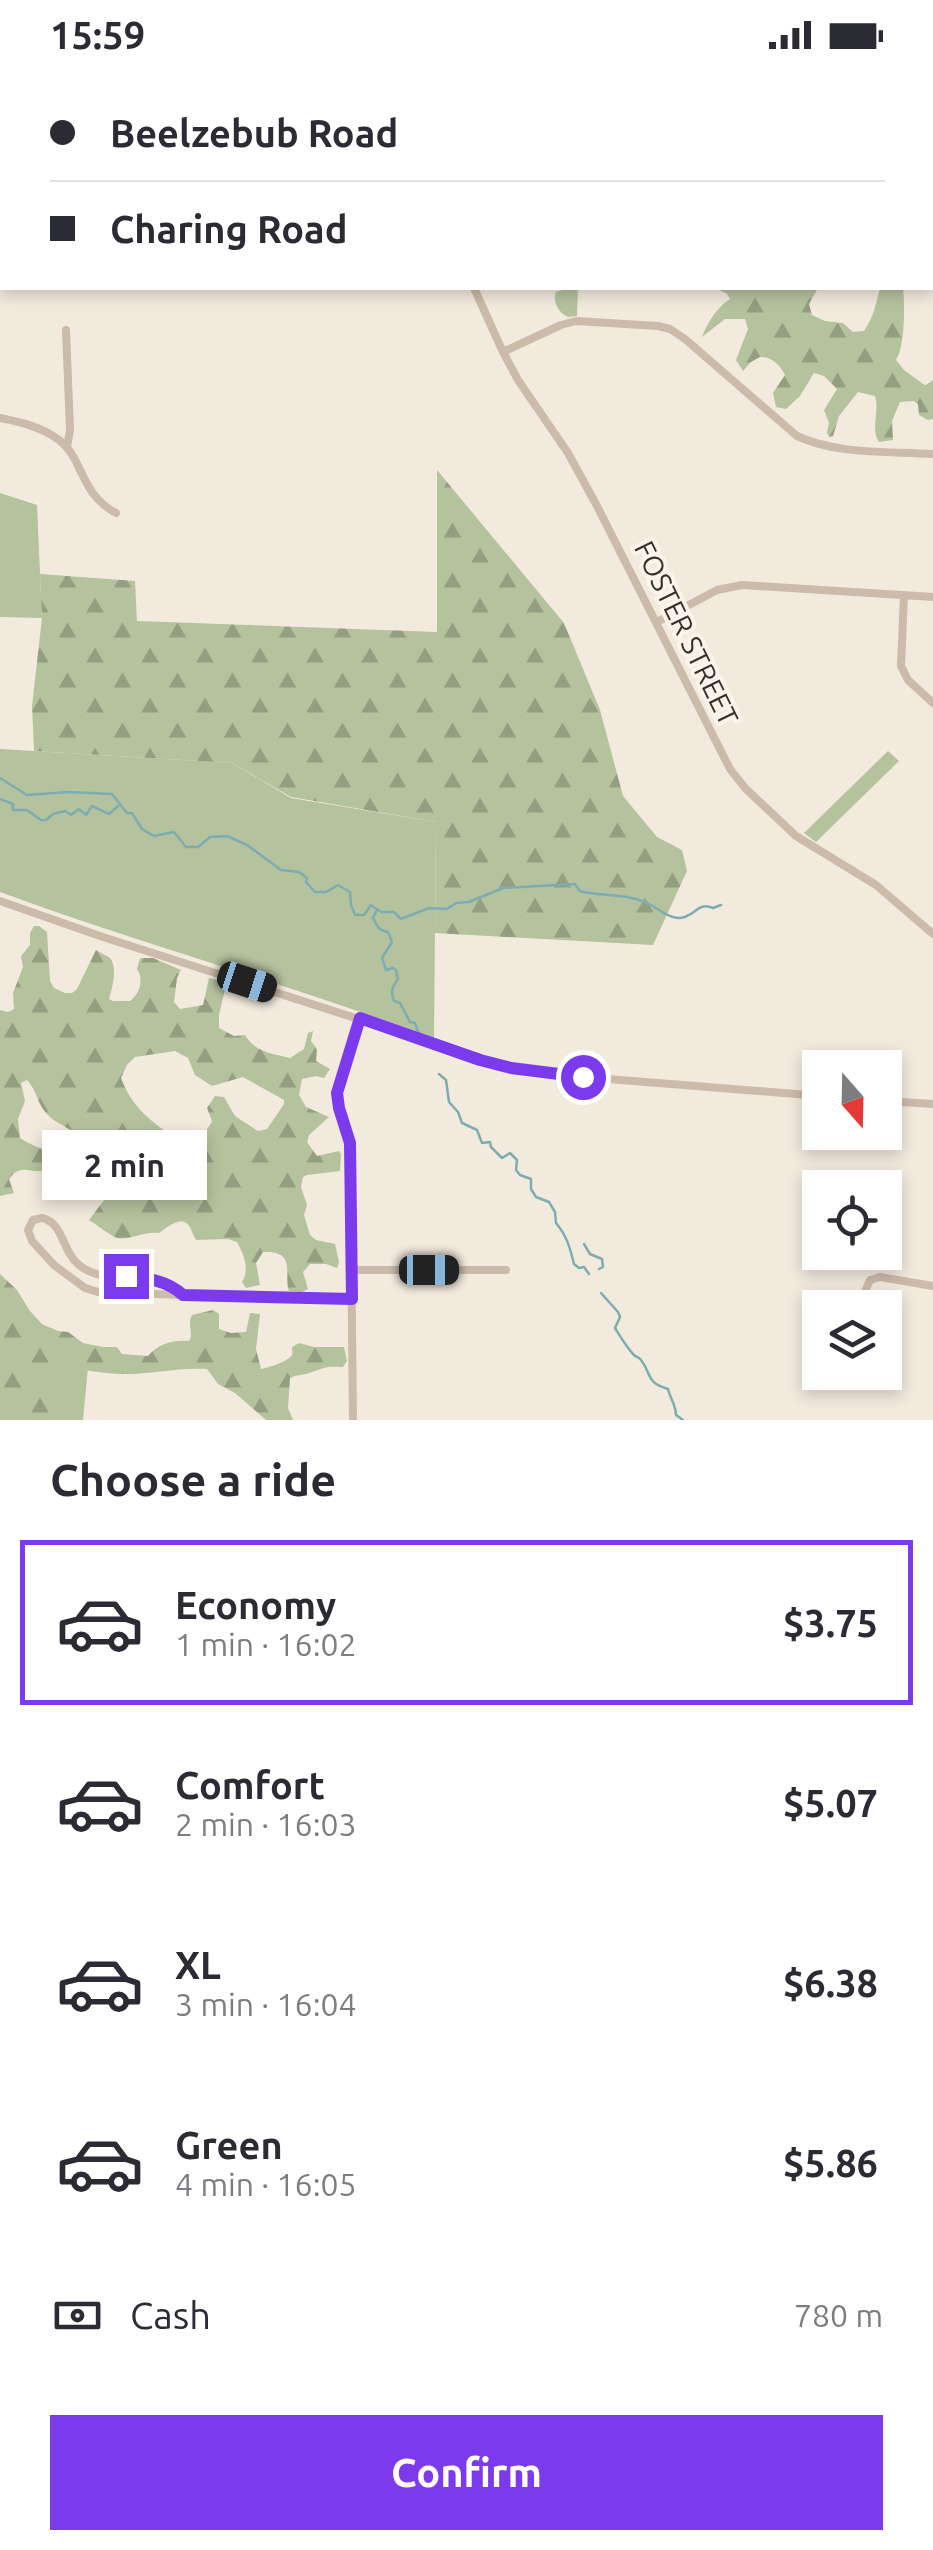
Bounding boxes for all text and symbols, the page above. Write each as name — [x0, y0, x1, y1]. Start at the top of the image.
text: 15:59 — [50, 14, 145, 56]
text: Beelzebub Road — [110, 112, 398, 154]
text: Charing Road — [110, 208, 347, 250]
street label: FOSTER STREET — [629, 536, 745, 730]
car — [214, 958, 280, 1006]
north arrow — [802, 1050, 902, 1150]
map controls — [802, 1050, 902, 1390]
route start — [561, 1055, 606, 1100]
callout: 2 min — [44, 1131, 208, 1201]
text: 2 min — [84, 1147, 165, 1183]
button: locate — [802, 1170, 902, 1270]
route end — [104, 1254, 149, 1299]
car — [399, 1255, 459, 1285]
button: layers — [802, 1290, 902, 1390]
text: Choose a ride — [50, 1454, 336, 1505]
icon: car — [55, 1578, 145, 1668]
text: Economy — [175, 1584, 336, 1626]
text: $3.75 — [783, 1602, 878, 1644]
text: 1 min · 16:02 — [175, 1626, 357, 1662]
icon: car — [55, 1758, 145, 1848]
text: Comfort — [175, 1764, 325, 1806]
text: $5.07 — [783, 1782, 878, 1824]
text: 2 min · 16:03 — [175, 1806, 357, 1842]
icon: car — [55, 1938, 145, 2028]
text: XL — [175, 1944, 221, 1986]
text: $6.38 — [783, 1962, 878, 2004]
text: 3 min · 16:04 — [175, 1986, 357, 2022]
icon: car — [55, 2118, 145, 2208]
text: Green — [175, 2124, 283, 2166]
text: $5.86 — [783, 2142, 878, 2184]
text: 4 min · 16:05 — [175, 2166, 357, 2202]
icon: cash — [50, 2288, 105, 2343]
text: Cash — [130, 2294, 211, 2336]
text: 780 m — [794, 2297, 883, 2333]
button: Confirm — [50, 2415, 883, 2530]

